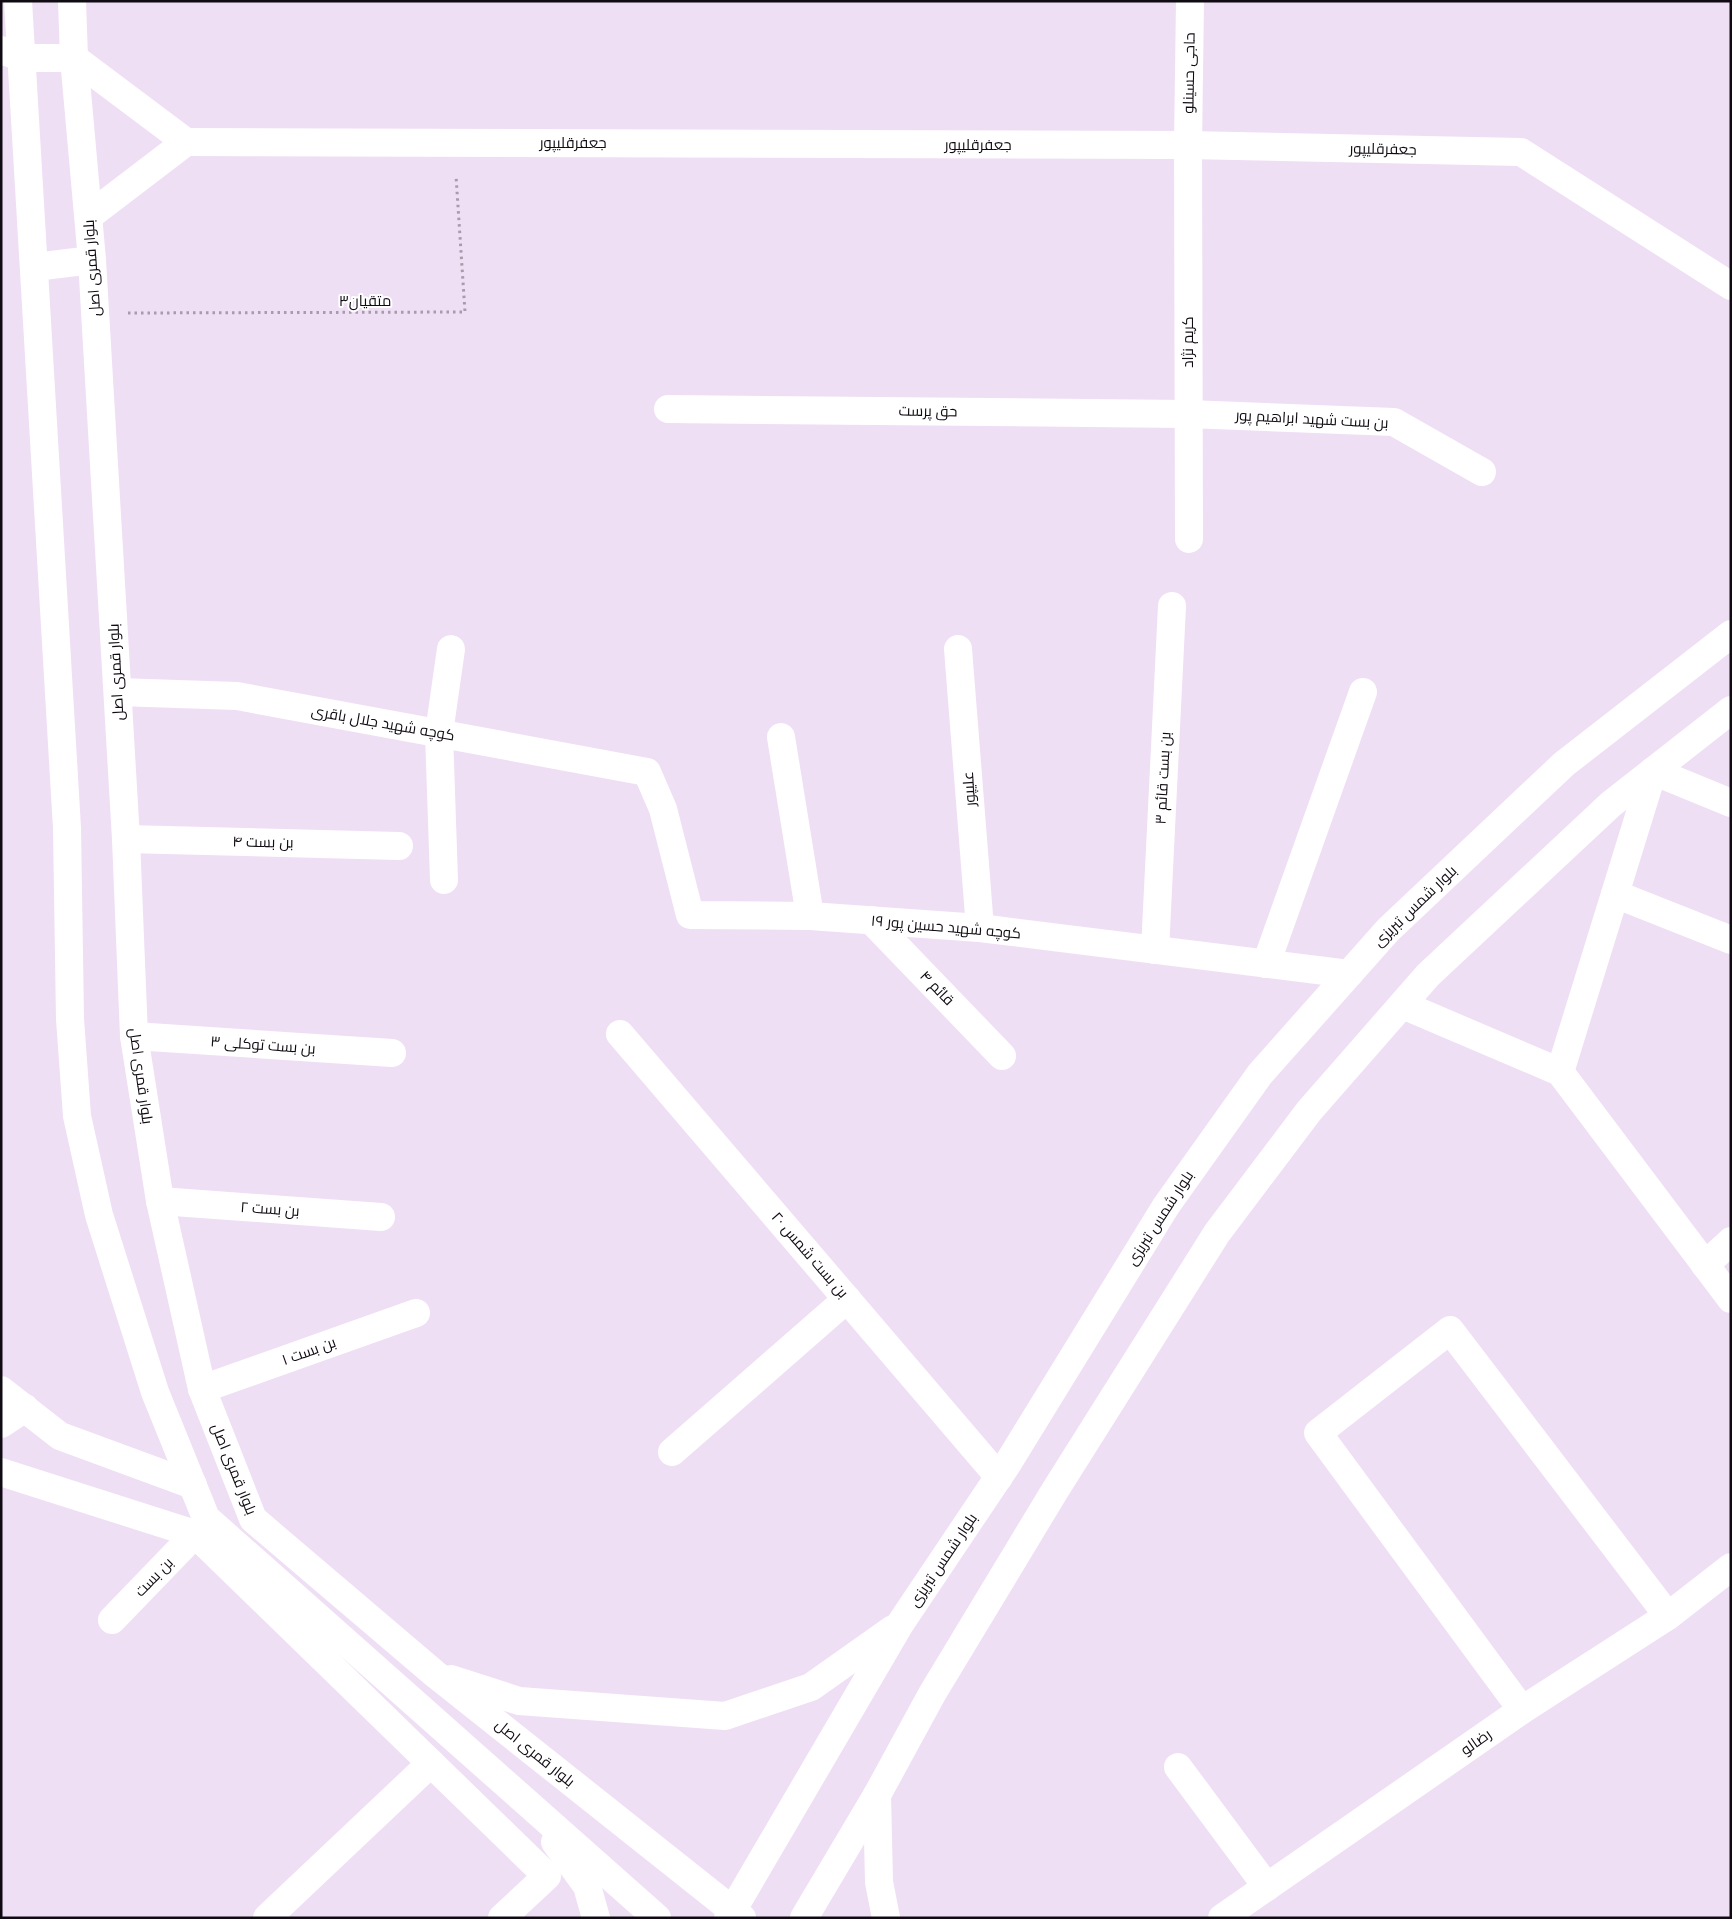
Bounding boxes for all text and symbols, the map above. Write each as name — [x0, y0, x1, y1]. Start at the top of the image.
street label: حاجی حسینلو — [1177, 32, 1200, 114]
street label: جعفرقلیپور — [538, 132, 607, 153]
street label: جعفرقلیپور — [943, 134, 1012, 155]
street label: جعفرقلیپور — [1348, 137, 1417, 160]
street label: بلوار قمری اصل — [78, 219, 105, 317]
street label: متقیان۳ — [339, 290, 391, 311]
street label: کریم نژاد — [1177, 316, 1198, 368]
street label: حق پرست — [898, 399, 958, 422]
street label: بن بست شهید ابراهیم پور — [1234, 404, 1389, 433]
street label: بلوار قمری اصل — [102, 623, 129, 721]
street label: کوچه شهید جلال باقری — [310, 700, 456, 745]
street label: بن بست قائم ۳ — [1150, 731, 1175, 825]
street label: علیپور — [957, 771, 980, 808]
street label: بن بست ۴ — [232, 830, 294, 853]
street label: بلوار شمس تبریزی — [1368, 860, 1461, 951]
street label: کوچه شهید حسین پور ۱۹ — [870, 909, 1022, 944]
street label: قائم ۴ — [915, 966, 959, 1010]
street label: بلوار قمری اصل — [124, 1026, 159, 1125]
street label: بن بست توکلی ۳ — [210, 1030, 316, 1059]
street label: بلوار شمس تبریزی — [1121, 1166, 1198, 1269]
street label: بن بست ۲ — [240, 1196, 300, 1221]
street label: بن بست شمس ۲۰ — [767, 1207, 854, 1302]
street label: بن بست ۱ — [279, 1331, 339, 1370]
street label: بلوار قمری اصل — [207, 1420, 262, 1518]
street label: بلوار شمس تبریزی — [903, 1509, 982, 1611]
street label: بن بست — [130, 1552, 178, 1601]
street label: بلوار قمری اصل — [491, 1714, 580, 1791]
street label: رضالو — [1456, 1723, 1495, 1759]

